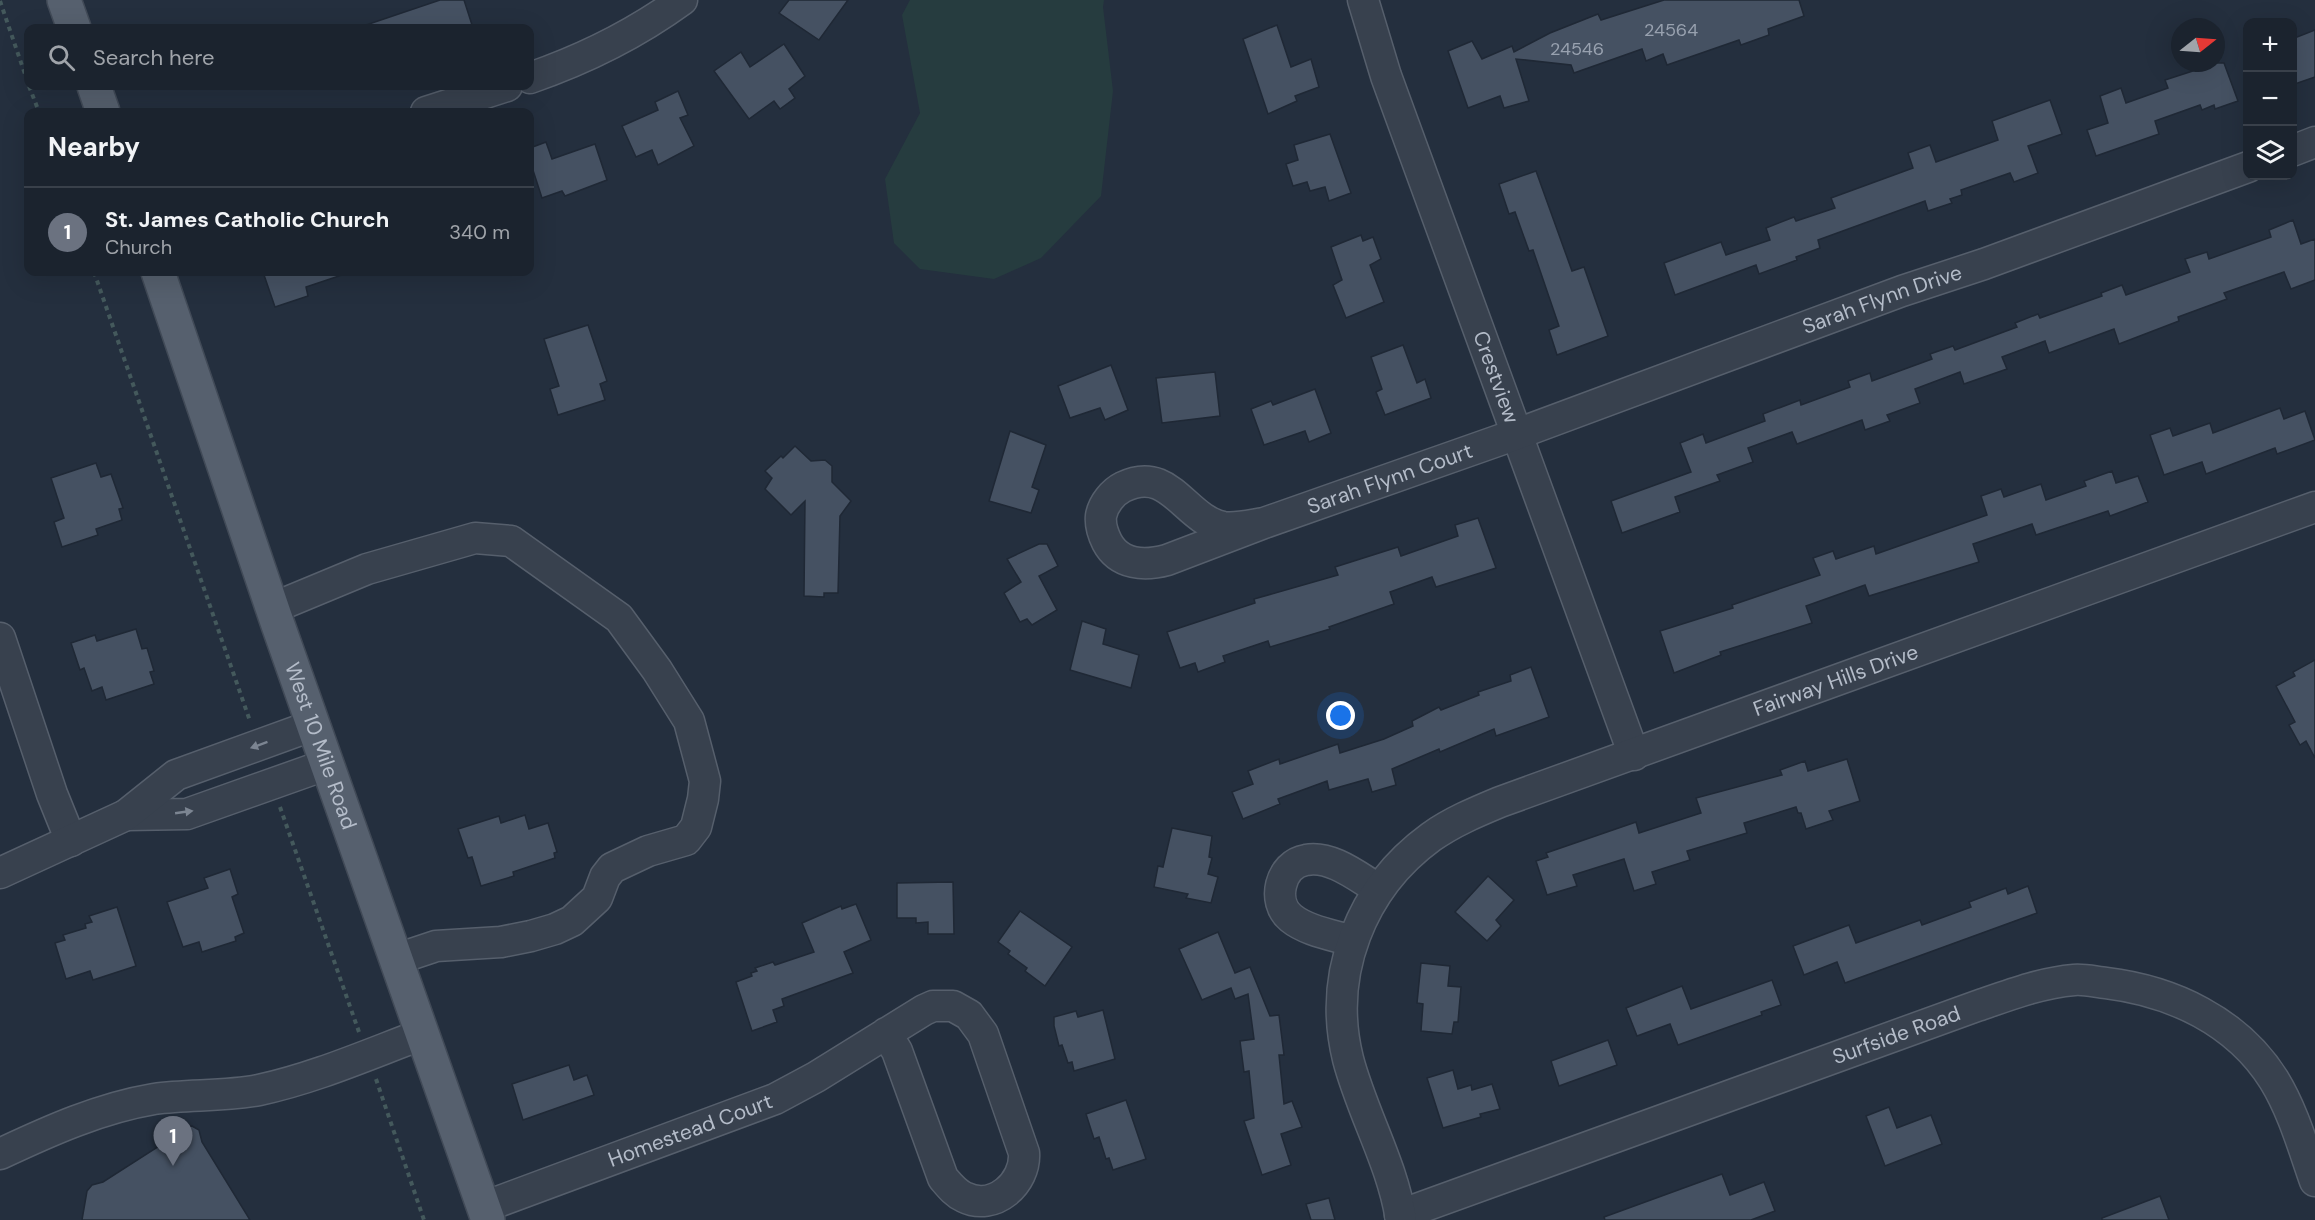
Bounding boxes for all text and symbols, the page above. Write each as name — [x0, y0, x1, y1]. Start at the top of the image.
house number: 24564 — [1644, 18, 1698, 42]
north arrow — [2171, 18, 2225, 72]
map controls — [2243, 18, 2297, 180]
button: + — [2243, 18, 2297, 72]
search box — [24, 24, 534, 90]
house number: 24546 — [1550, 37, 1604, 61]
icon: search — [45, 41, 78, 74]
text: Search here — [93, 43, 214, 72]
button: − — [2243, 72, 2297, 126]
button: layers — [2243, 126, 2297, 180]
text: Nearby — [48, 130, 140, 164]
text: St. James Catholic Church — [105, 205, 389, 234]
text: 1 — [64, 219, 71, 245]
text: 340 m — [449, 219, 510, 245]
text: Church — [105, 234, 172, 260]
street label: Sarah Flynn Drive — [1798, 258, 1966, 341]
street label: Crestview — [1466, 327, 1526, 427]
street label: Sarah Flynn Court — [1303, 437, 1476, 521]
street label: Fairway Hills Drive — [1749, 638, 1922, 723]
street label: West 10 Mile Road — [278, 658, 363, 833]
your location — [1326, 701, 1355, 730]
one-way arrow — [250, 740, 268, 750]
one-way arrow — [175, 808, 194, 817]
street label: Surfside Road — [1829, 999, 1964, 1071]
street label: Homestead Court — [604, 1087, 776, 1174]
pin: 1 — [154, 1116, 192, 1166]

